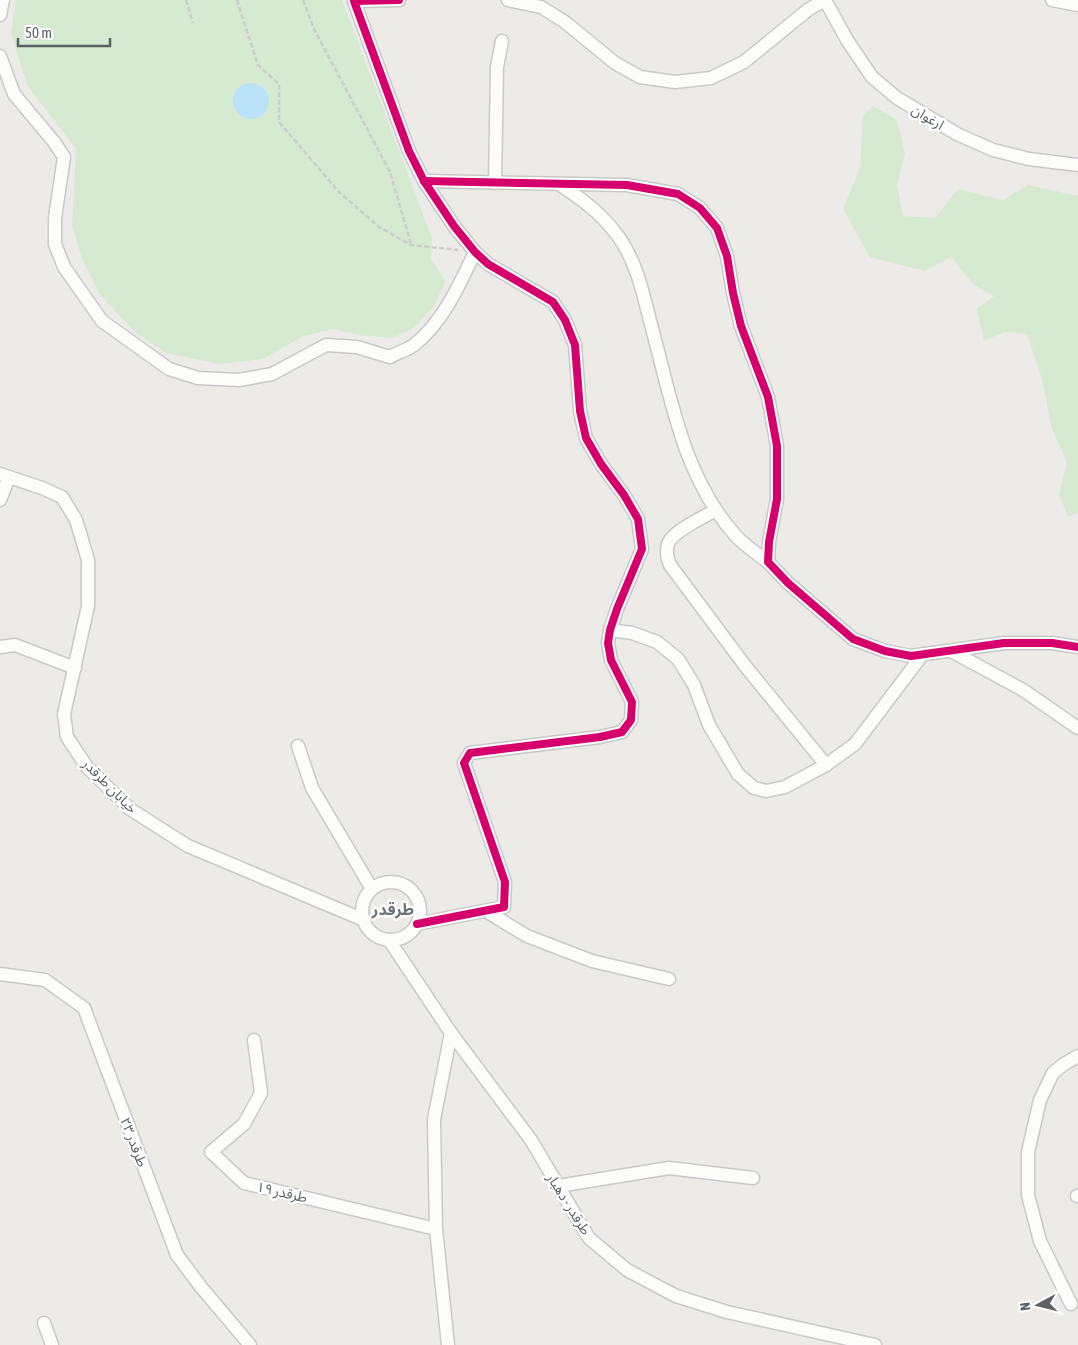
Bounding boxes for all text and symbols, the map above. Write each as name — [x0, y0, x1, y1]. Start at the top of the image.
scale bar — [18, 15, 110, 47]
text: 50 m — [25, 24, 52, 41]
street label: ارغوان — [908, 101, 947, 134]
street label: خیابان طرقدر — [78, 755, 141, 817]
district label: طرقدر — [371, 900, 414, 919]
street label: طرقدر ۲۳ — [116, 1115, 151, 1169]
street label: طرقدر - دهبار — [542, 1169, 594, 1238]
street label: طرقدر ۱۹ — [255, 1178, 309, 1207]
north arrow — [1013, 1280, 1063, 1330]
text: N — [1017, 1302, 1034, 1312]

